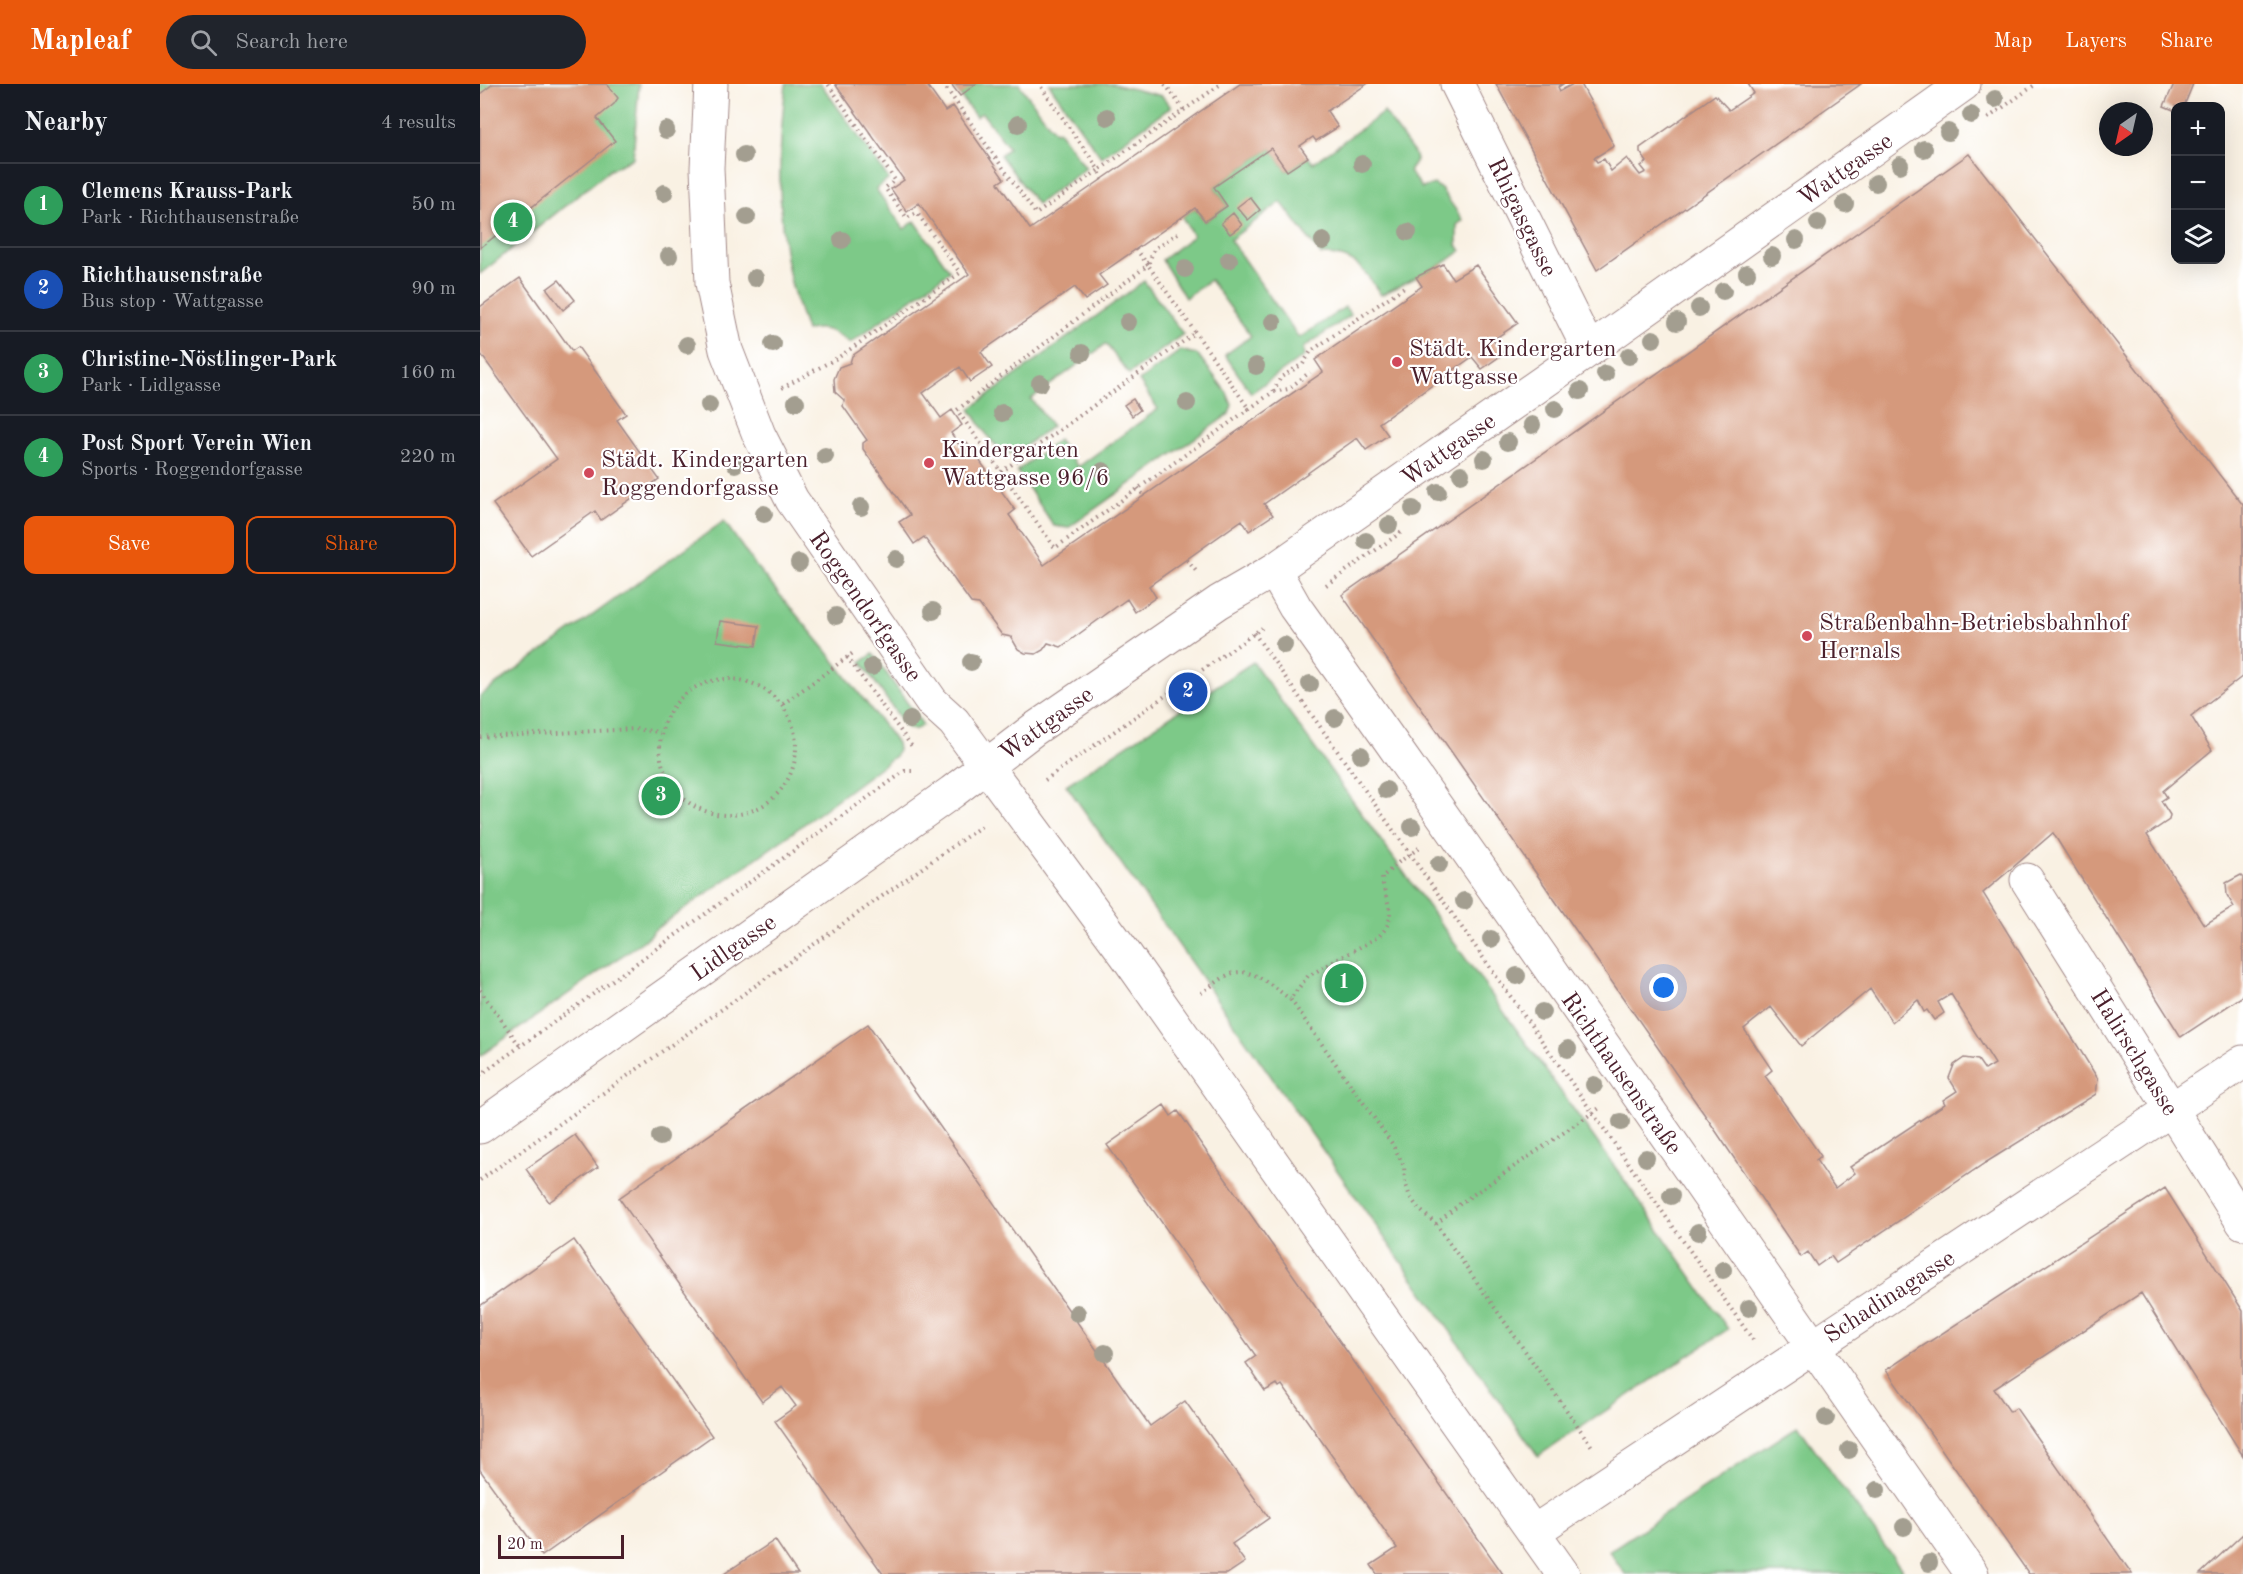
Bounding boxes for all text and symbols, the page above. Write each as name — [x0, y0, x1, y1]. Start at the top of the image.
search box — [166, 15, 586, 69]
icon: search — [187, 26, 220, 59]
text: Mapleaf — [30, 28, 130, 56]
text: Search here — [235, 31, 348, 53]
text: Map — [1993, 31, 2032, 52]
text: Layers — [2065, 31, 2127, 52]
text: Share — [2160, 31, 2213, 52]
north arrow — [2099, 102, 2153, 156]
map controls — [2171, 102, 2225, 264]
button: + — [2171, 102, 2225, 156]
text: Nearby — [24, 110, 108, 136]
text: 4 results — [381, 113, 456, 133]
street label: Wattgasse — [1795, 130, 1898, 212]
street label: Rhigasgasse — [1482, 155, 1560, 281]
button: − — [2171, 156, 2225, 210]
text: Clemens Krauss-Park — [81, 181, 293, 203]
text: 1 — [38, 195, 49, 215]
text: 50 m — [411, 195, 456, 215]
pin: 4 — [494, 200, 532, 244]
text: Park · Richthausenstraße — [81, 208, 299, 228]
button: layers — [2171, 210, 2225, 264]
text: Richthausenstraße — [81, 265, 263, 287]
text: 2 — [38, 279, 49, 299]
text: 90 m — [411, 279, 456, 299]
text: Bus stop · Wattgasse — [81, 292, 263, 312]
place label: Städt. Kindergarten Wattgasse — [1409, 338, 1617, 390]
text: Christine-Nöstlinger-Park — [81, 349, 337, 371]
marker: Städt. Kindergarten Wattgasse — [1390, 355, 1404, 369]
text: 3 — [38, 363, 49, 383]
text: 160 m — [400, 363, 456, 383]
text: Park · Lidlgasse — [81, 376, 221, 396]
street label: Wattgasse — [1398, 410, 1501, 492]
text: Post Sport Verein Wien — [81, 433, 312, 455]
place label: Kindergarten Wattgasse 96/6 — [941, 439, 1109, 491]
text: 4 — [38, 447, 49, 467]
text: 220 m — [400, 447, 456, 467]
place label: Städt. Kindergarten Roggendorfgasse — [601, 449, 809, 501]
marker: Kindergarten Wattgasse 96/6 — [922, 456, 936, 470]
text: Sports · Roggendorfgasse — [81, 460, 303, 480]
marker: Städt. Kindergarten Roggendorfgasse — [582, 466, 596, 480]
button: Save — [24, 516, 234, 574]
button: Share — [246, 516, 456, 574]
street label: Roggendorfgasse — [804, 527, 925, 687]
place label: Straßenbahn-Betriebsbahnhof Hernals — [1819, 612, 2130, 664]
marker: Straßenbahn-Betriebsbahnhof Hernals — [1800, 629, 1814, 643]
pin: 2 — [1168, 670, 1208, 714]
street label: Wattgasse — [996, 683, 1098, 766]
pin: 3 — [642, 774, 681, 818]
street label: Lidlgasse — [687, 911, 781, 987]
pin: 1 — [1324, 960, 1364, 1006]
your location — [1649, 973, 1678, 1002]
street label: Halirschgasse — [2085, 986, 2182, 1121]
street label: Richthausenstraße — [1555, 989, 1685, 1160]
street label: Schadinagasse — [1820, 1247, 1960, 1349]
scale bar — [498, 1532, 624, 1560]
text: 20 m — [507, 1537, 543, 1553]

